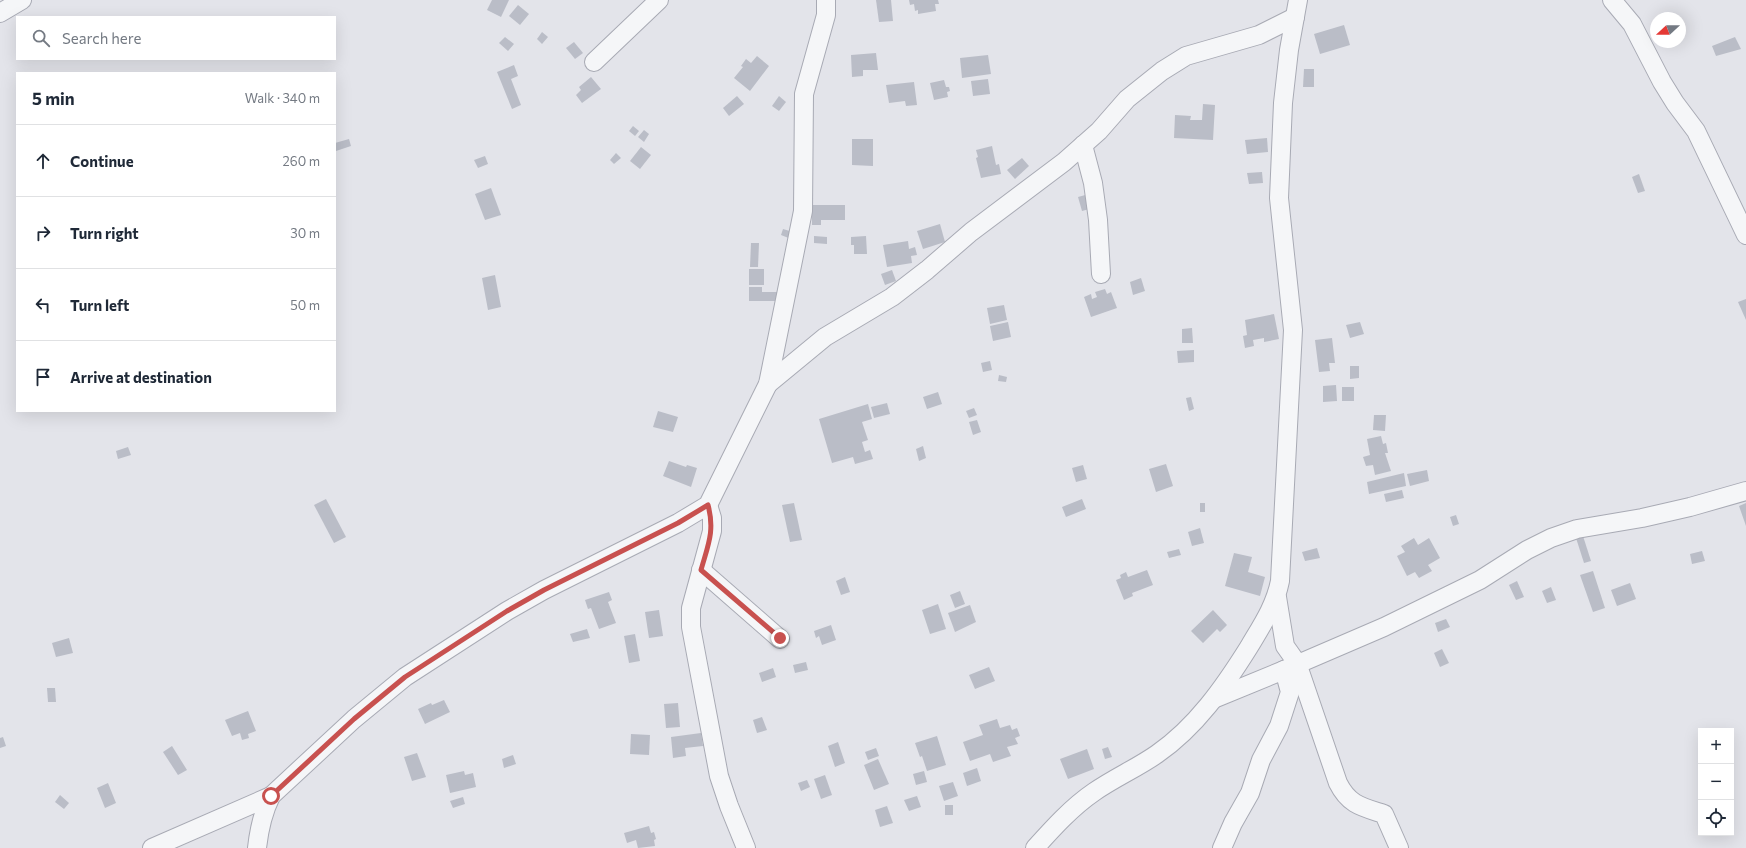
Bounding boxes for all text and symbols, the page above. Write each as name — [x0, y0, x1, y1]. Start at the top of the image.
north arrow — [1650, 12, 1686, 48]
search box — [16, 16, 336, 60]
icon: search — [30, 27, 52, 49]
text: Search here — [62, 29, 141, 47]
text: 5 min — [32, 88, 75, 109]
text: Walk · 340 m — [245, 90, 320, 106]
icon: ahead — [32, 150, 54, 172]
text: Continue — [70, 152, 134, 170]
text: 260 m — [283, 153, 320, 169]
icon: right — [32, 222, 54, 244]
text: Turn right — [70, 224, 139, 242]
text: 30 m — [290, 225, 320, 241]
icon: left — [32, 294, 54, 316]
text: Turn left — [70, 296, 129, 314]
text: 50 m — [290, 297, 320, 313]
icon: arrive — [32, 366, 54, 388]
text: Arrive at destination — [70, 368, 212, 386]
route end — [771, 629, 789, 647]
map controls — [1698, 728, 1734, 836]
button: + — [1698, 728, 1734, 764]
button: − — [1698, 764, 1734, 800]
route start — [262, 787, 280, 805]
button: locate — [1698, 800, 1734, 836]

